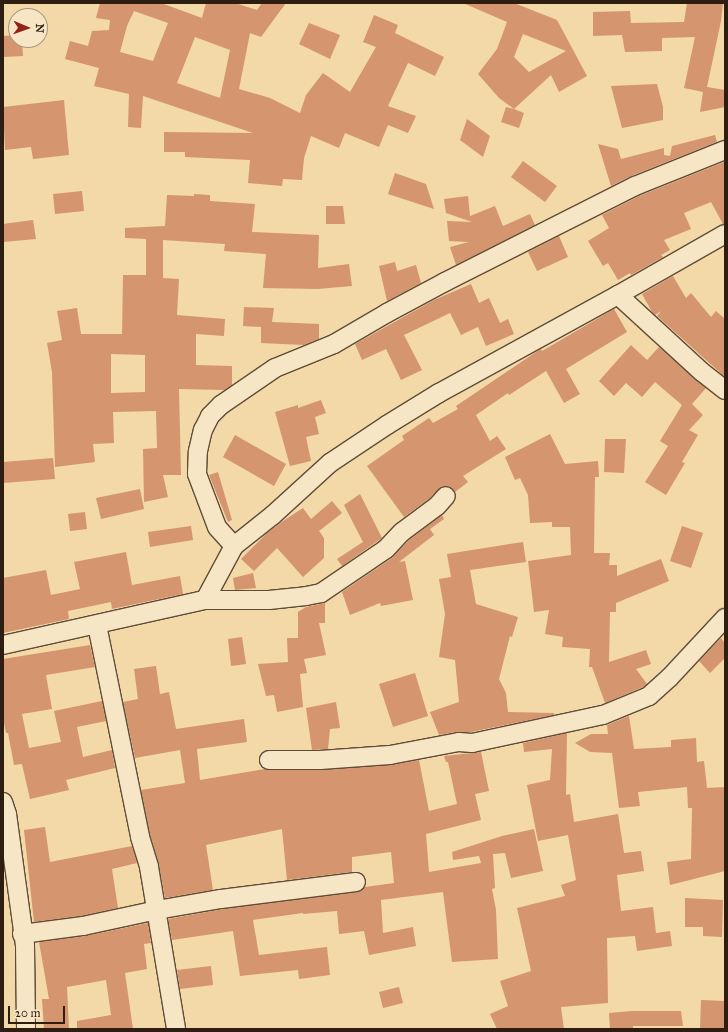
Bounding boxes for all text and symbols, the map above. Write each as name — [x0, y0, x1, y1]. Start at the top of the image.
north arrow — [8, 8, 48, 48]
text: N — [33, 24, 46, 33]
scale bar — [10, 998, 67, 1024]
text: 20 m — [15, 1006, 41, 1020]

